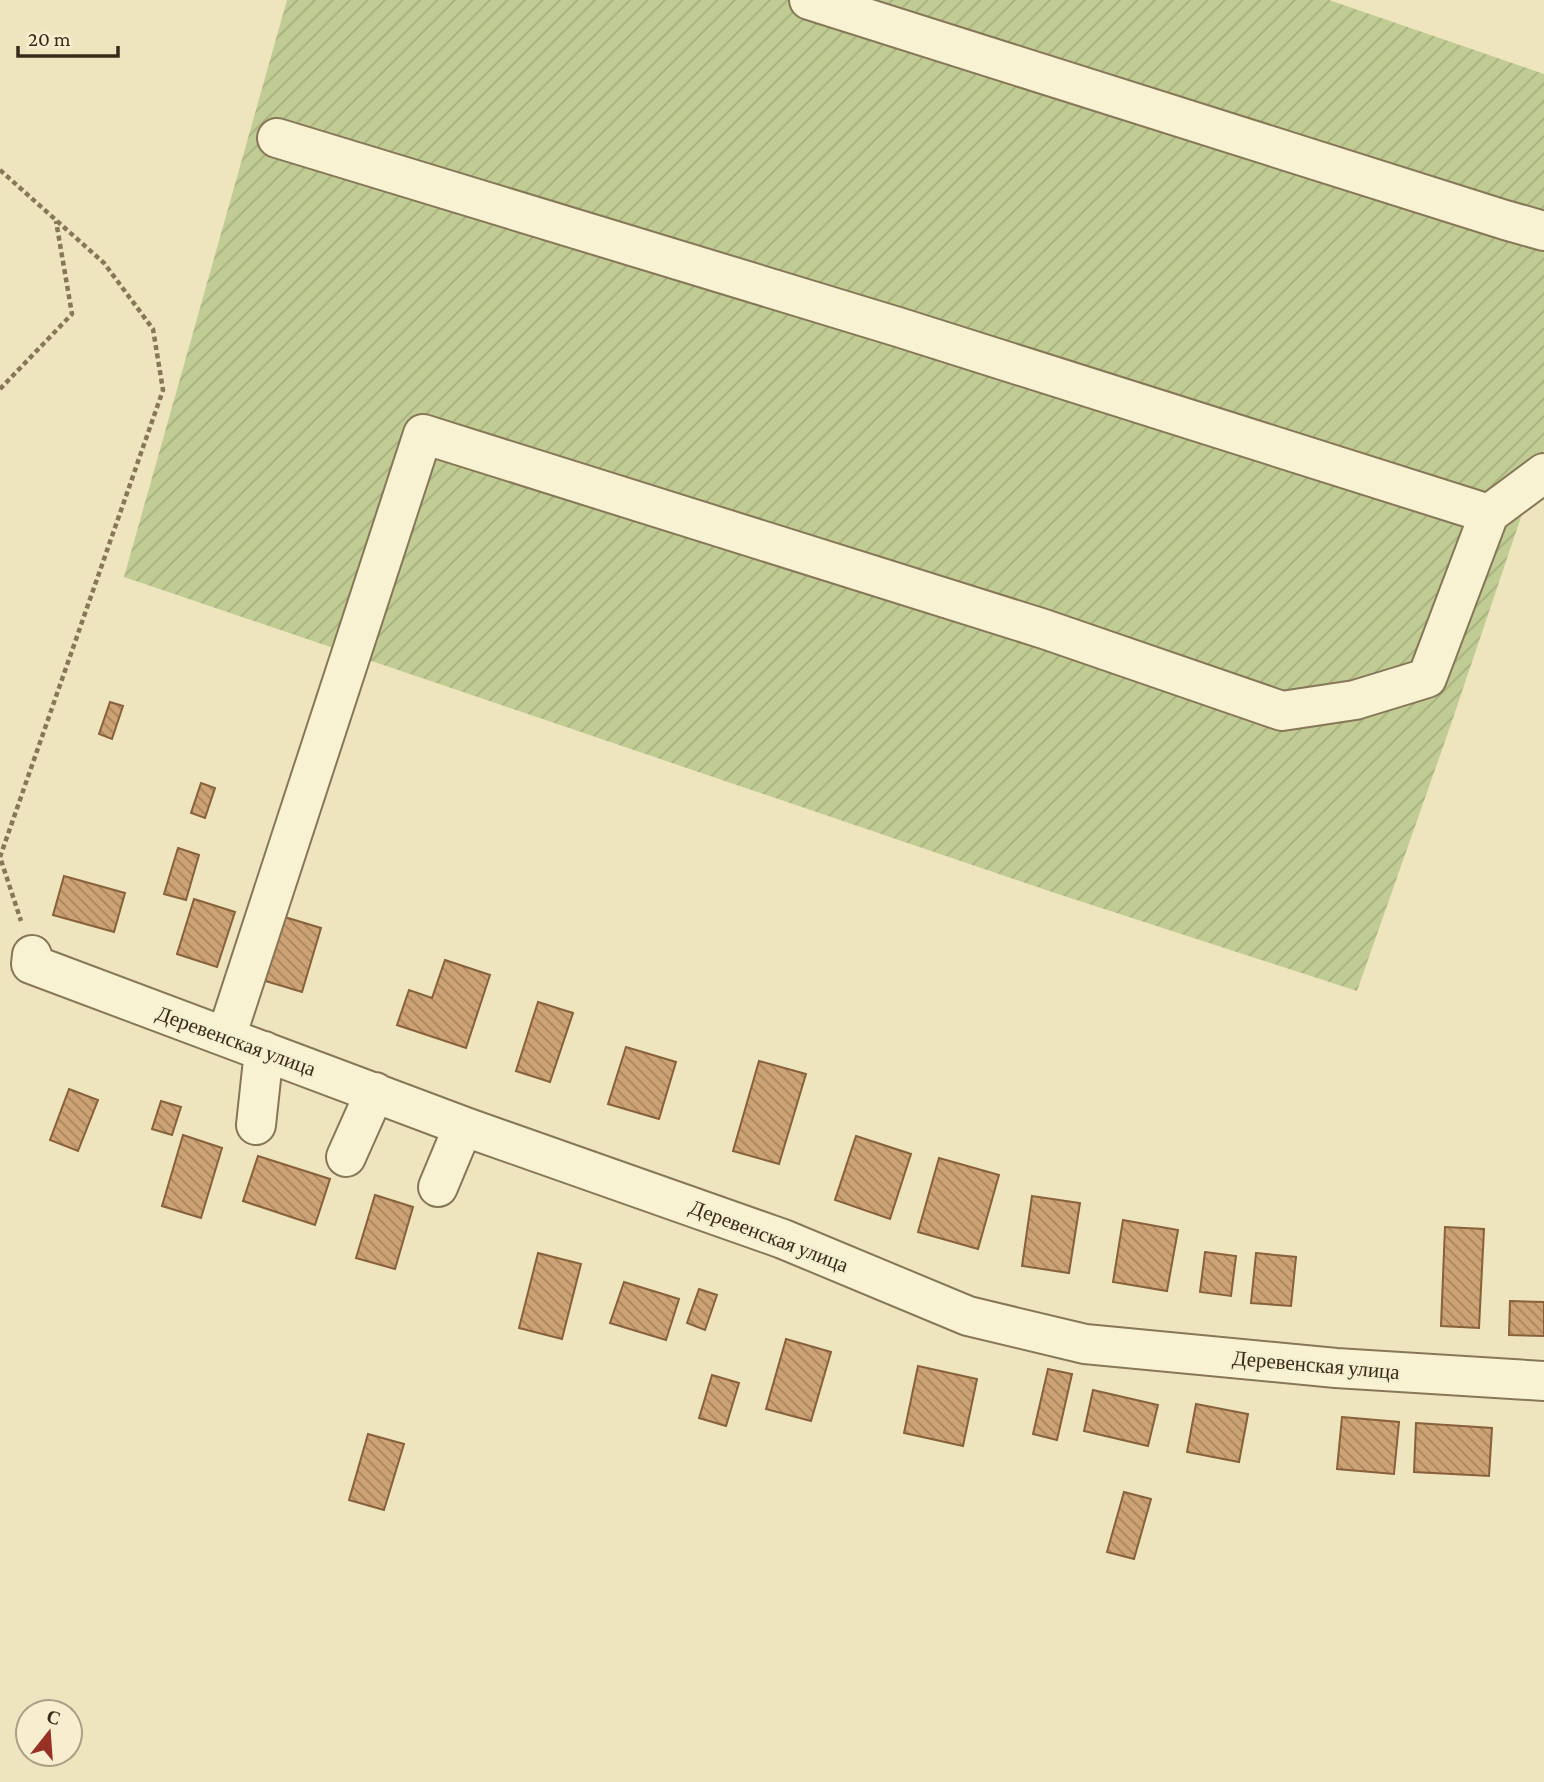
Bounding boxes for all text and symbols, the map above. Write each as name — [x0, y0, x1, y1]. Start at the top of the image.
scale bar — [18, 14, 117, 58]
text: 20 m — [28, 27, 71, 51]
street label: Деревенская улица — [153, 1001, 320, 1081]
street label: Деревенская улица — [686, 1195, 852, 1278]
street label: Деревенская улица — [1231, 1346, 1401, 1384]
north arrow — [14, 1698, 84, 1768]
text: С — [44, 1705, 63, 1729]

